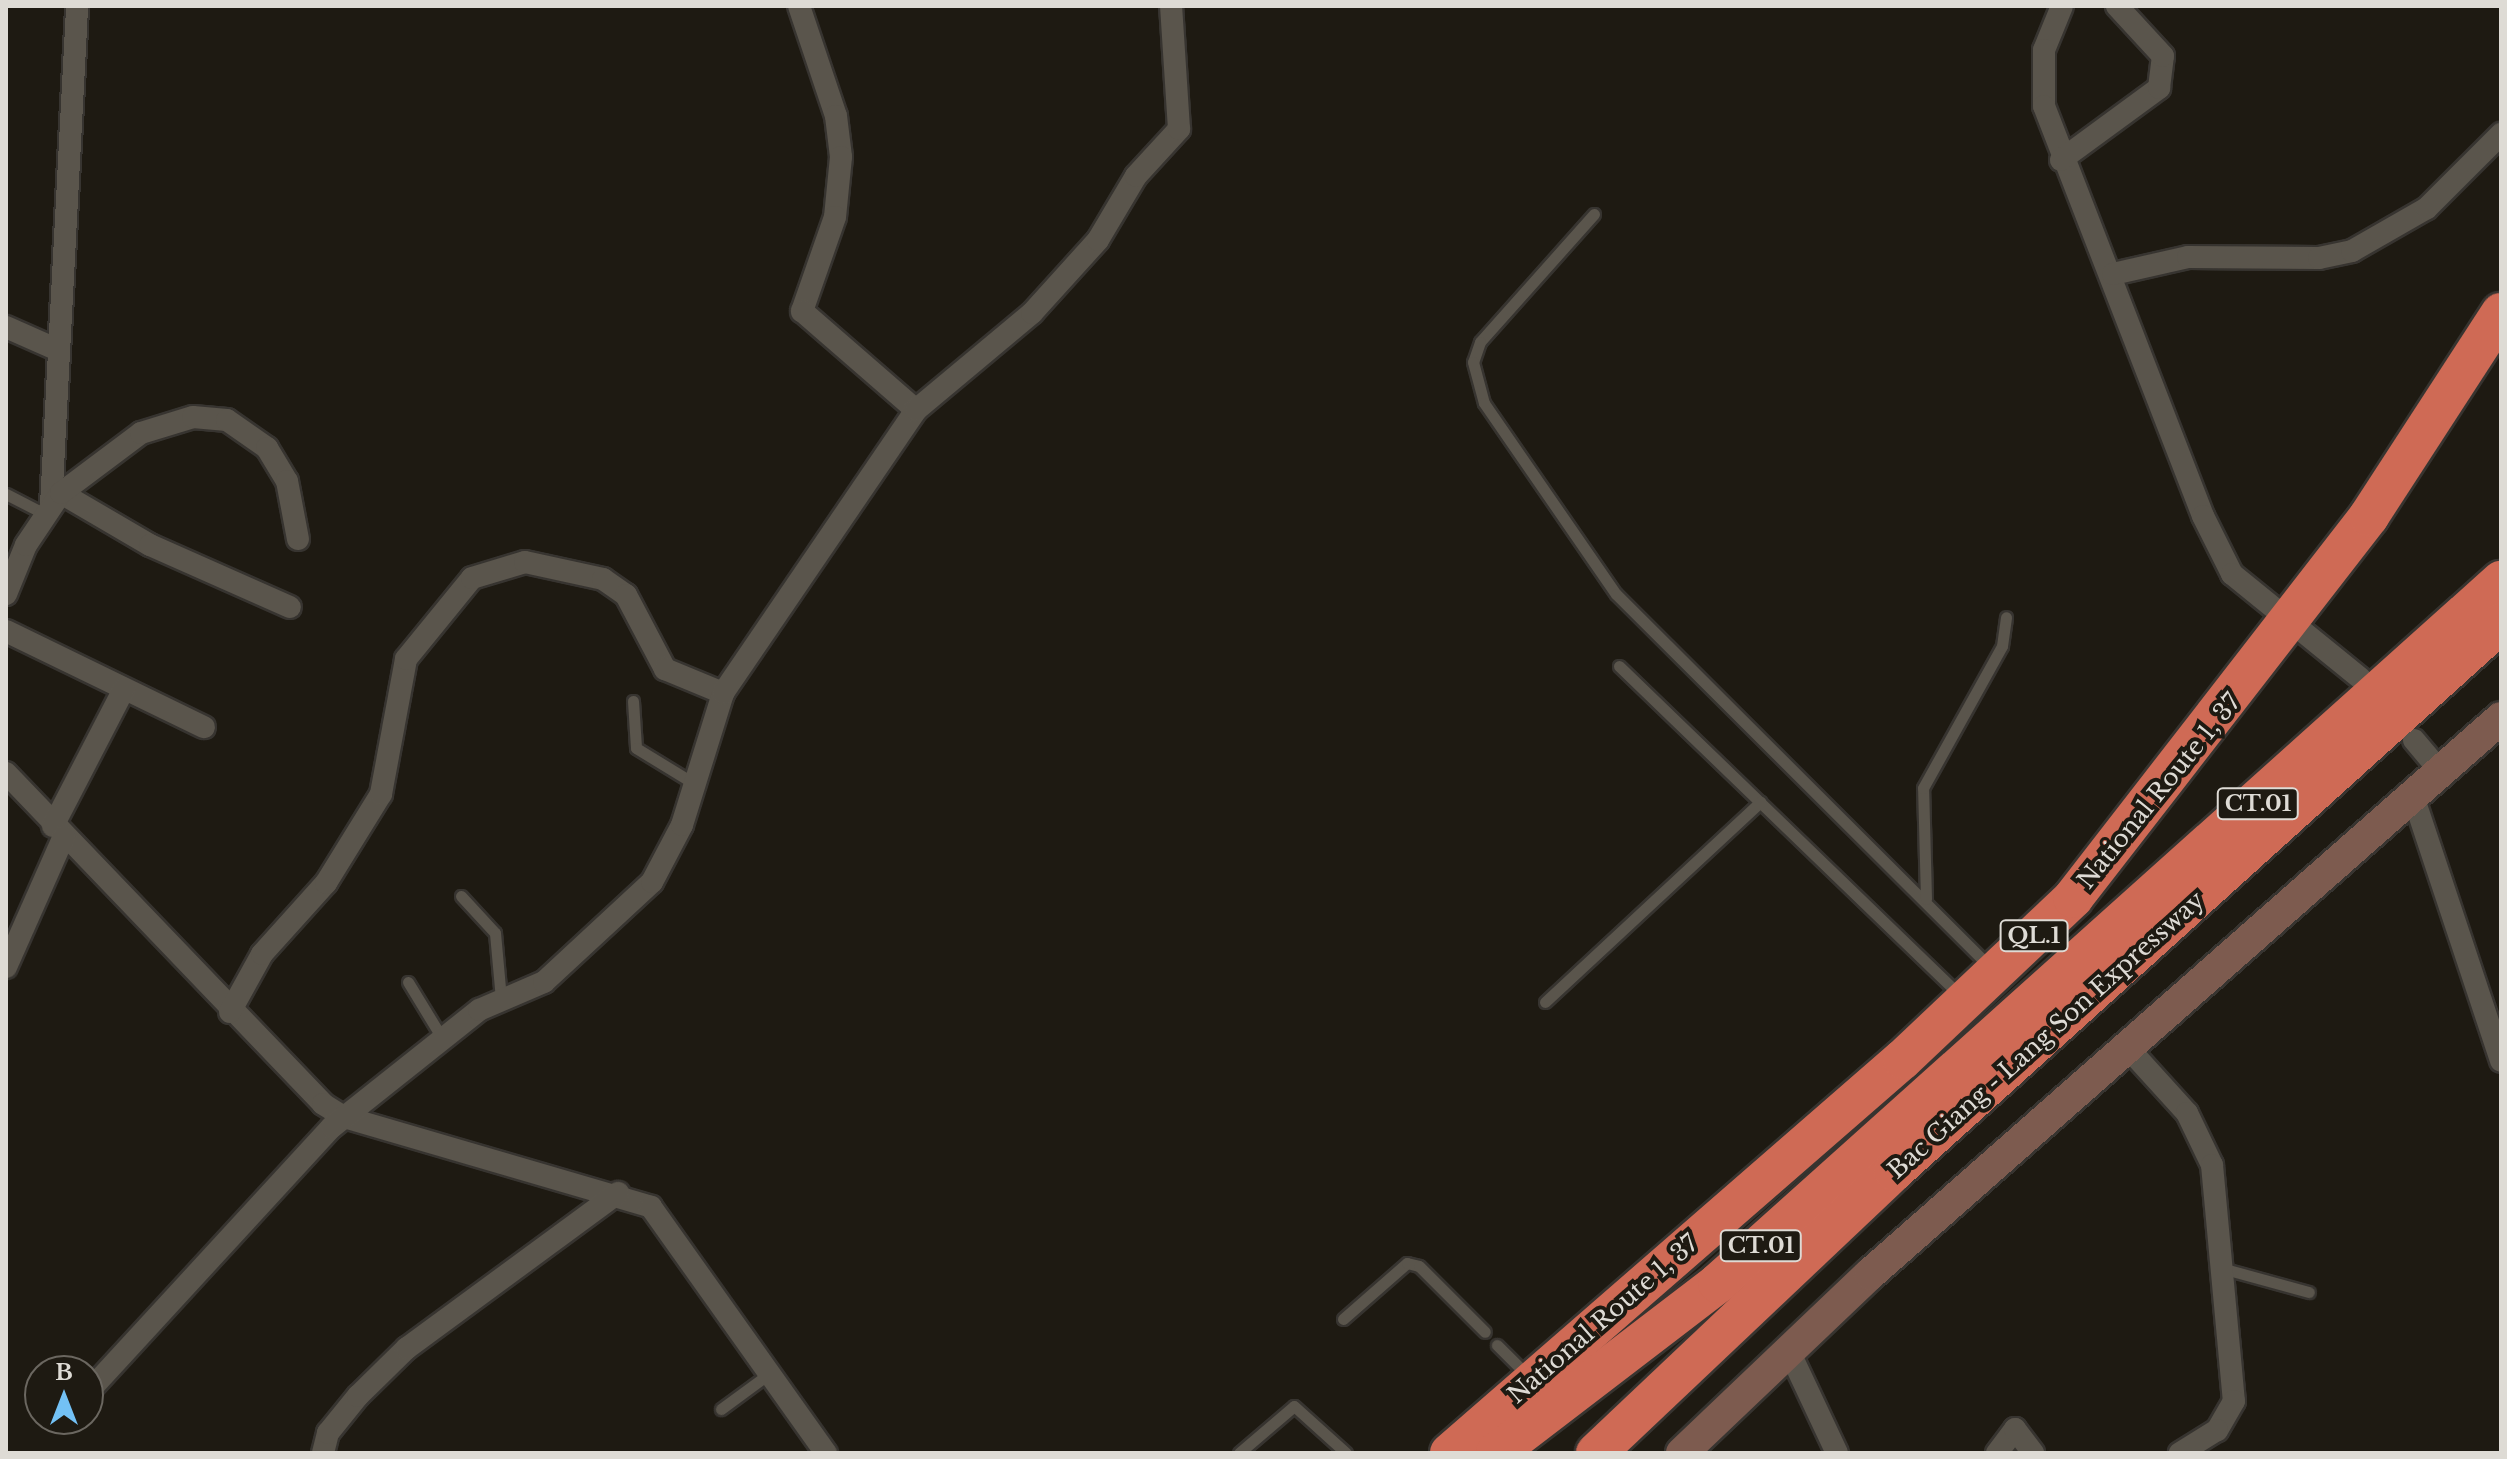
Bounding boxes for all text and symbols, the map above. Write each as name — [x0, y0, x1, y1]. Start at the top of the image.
street label: National Route 1, 37 — [2071, 688, 2247, 894]
road number: CT.01 — [2216, 786, 2300, 822]
street label: Bac Giang - Lang Son Expressway — [1882, 885, 2210, 1185]
road number: QL.1 — [1998, 918, 2070, 954]
road number: CT.01 — [1719, 1228, 1803, 1264]
street label: National Route 1, 37 — [1502, 1229, 1704, 1409]
north arrow — [24, 1355, 104, 1435]
text: B — [55, 1359, 73, 1386]

